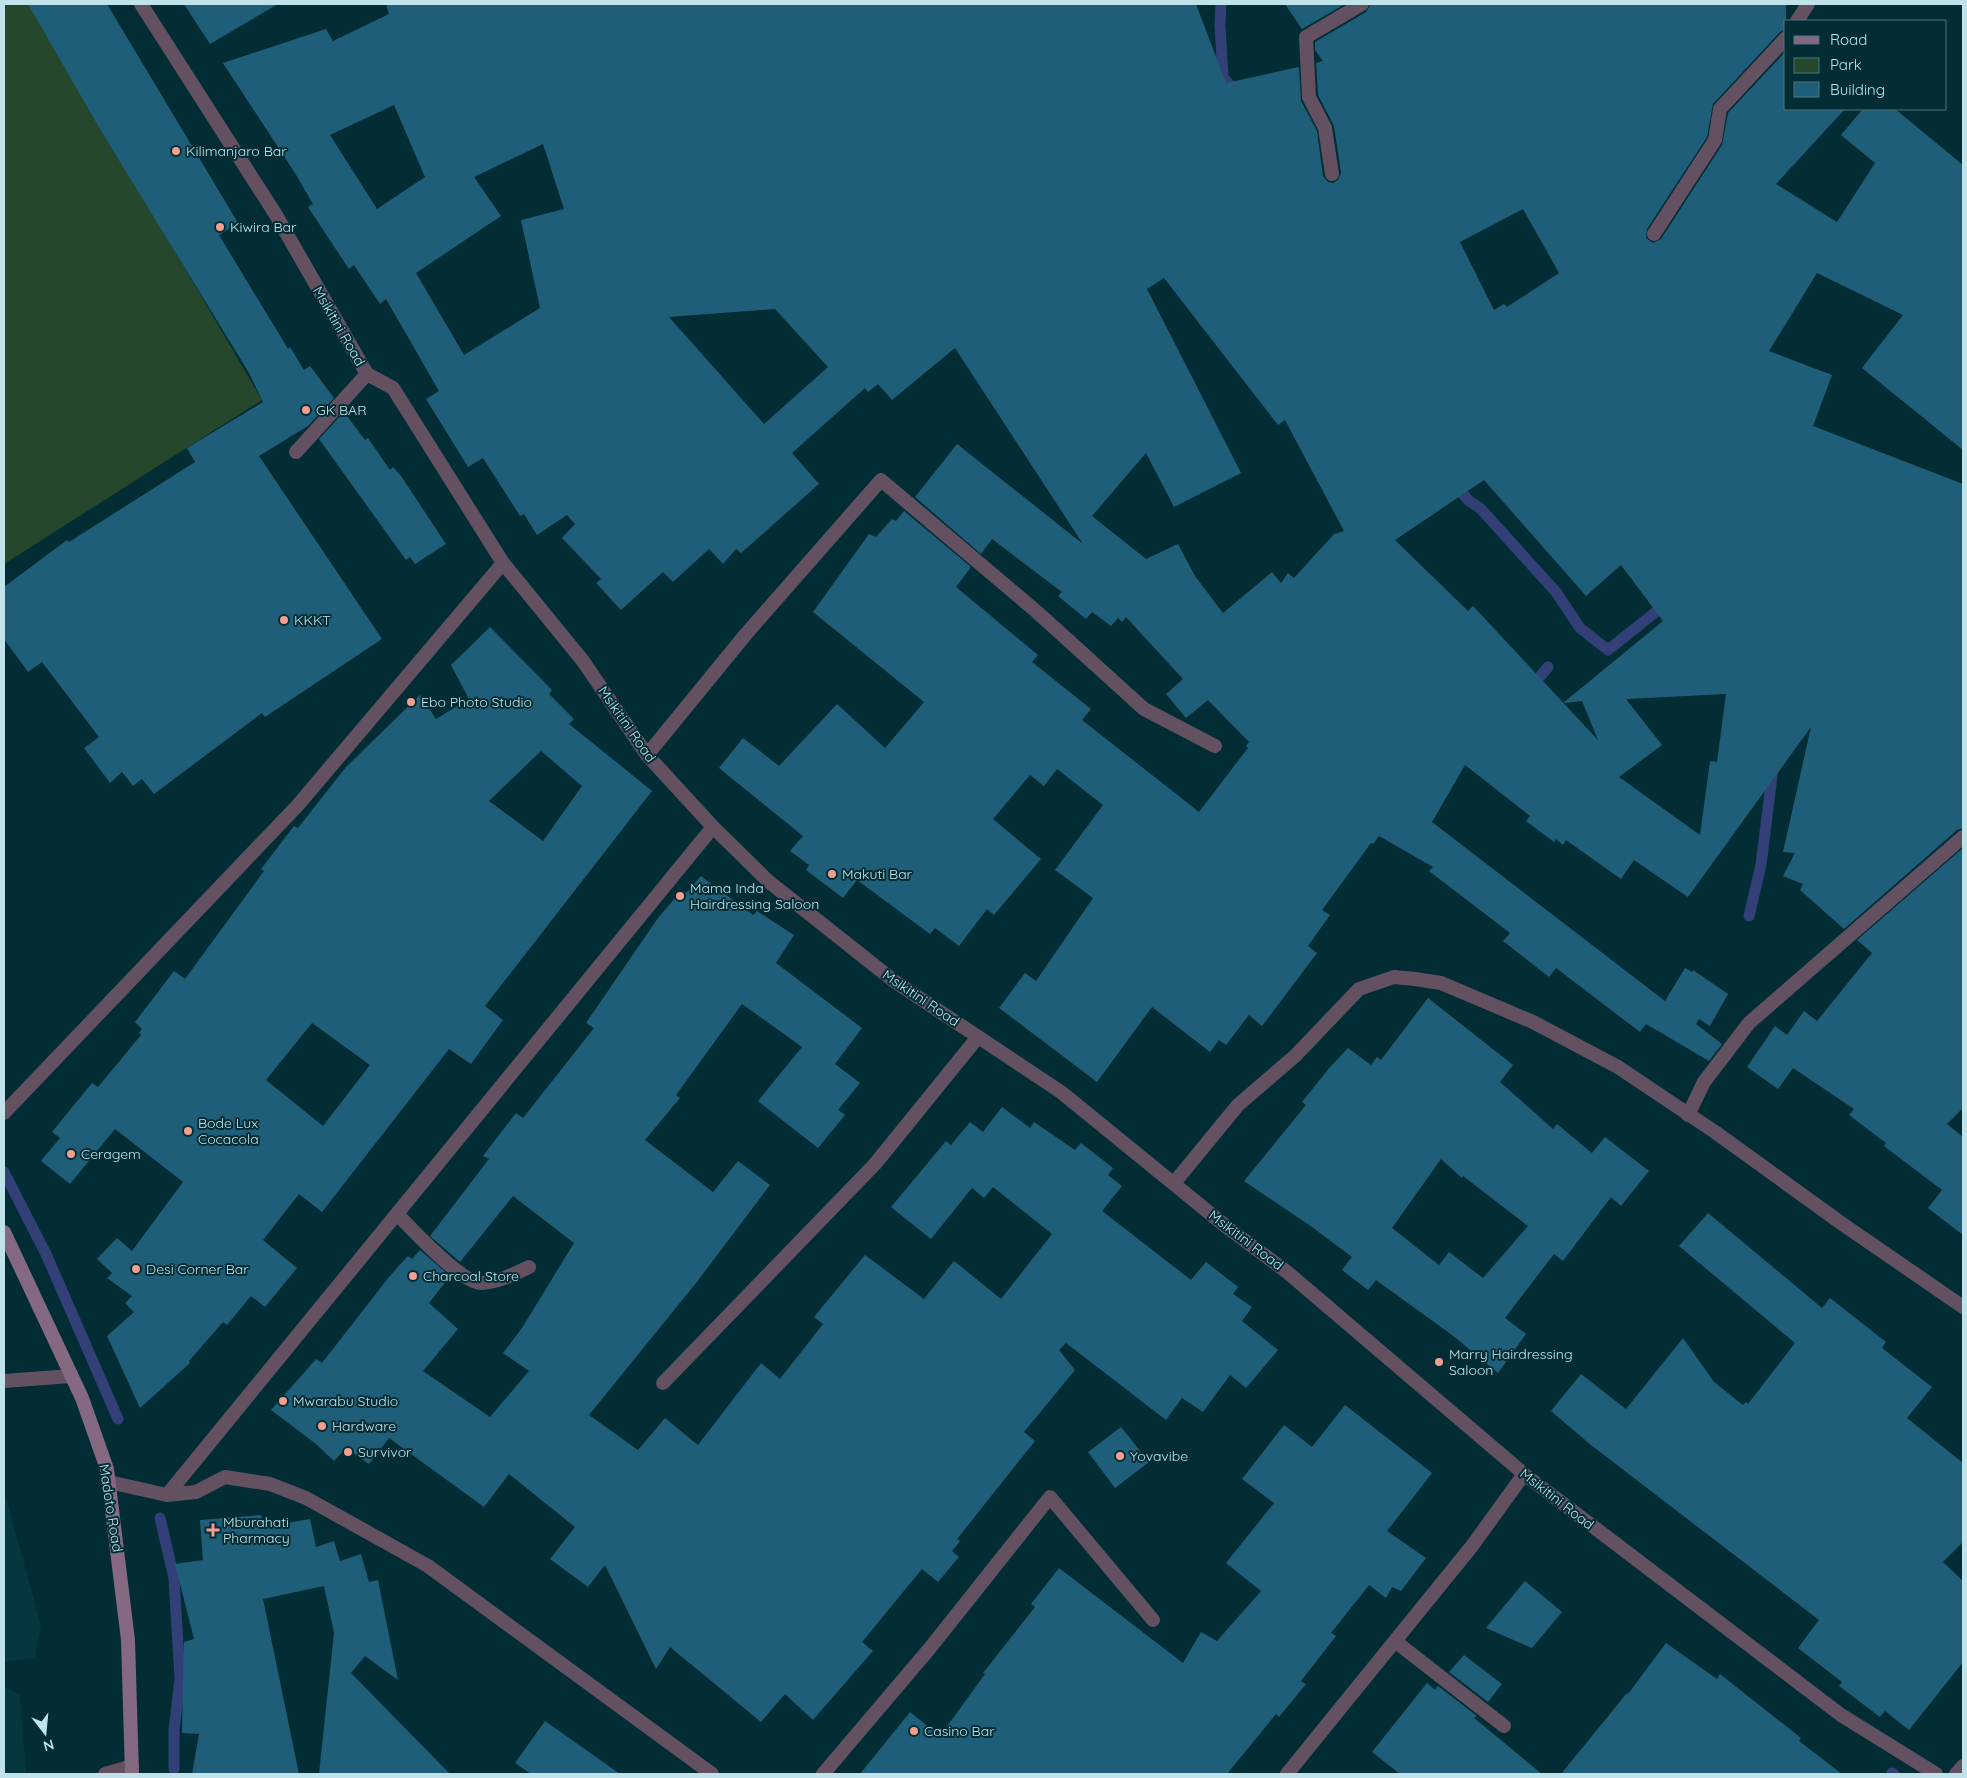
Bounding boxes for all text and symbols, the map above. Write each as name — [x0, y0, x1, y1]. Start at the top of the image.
legend — [1784, 20, 1947, 110]
text: Road — [1830, 30, 1867, 49]
text: Park — [1830, 55, 1862, 74]
text: Building — [1830, 80, 1885, 99]
place label: Kilimanjaro Bar — [186, 142, 287, 160]
marker: Kilimanjaro Bar — [170, 145, 182, 157]
place label: Kiwira Bar — [230, 218, 297, 236]
marker: Kiwira Bar — [214, 221, 226, 233]
street label: Msikitini Road — [309, 283, 369, 369]
place label: GK BAR — [316, 401, 367, 419]
marker: GK BAR — [300, 404, 312, 416]
place label: KKKT — [294, 611, 331, 629]
marker: KKKT — [278, 614, 290, 626]
street label: Msikitini Road — [594, 682, 660, 766]
place label: Ebo Photo Studio — [421, 693, 532, 711]
marker: Ebo Photo Studio — [405, 696, 417, 708]
place label: Makuti Bar — [842, 865, 913, 883]
marker: Makuti Bar — [826, 868, 838, 880]
place label: Mama Inda Hairdressing Saloon — [690, 879, 819, 913]
marker: Mama Inda Hairdressing Saloon — [674, 890, 686, 902]
street label: Msikitini Road — [879, 966, 963, 1030]
place label: Bode Lux Cocacola — [198, 1114, 259, 1148]
marker: Bode Lux Cocacola — [182, 1125, 194, 1137]
place label: Ceragem — [81, 1145, 141, 1163]
marker: Ceragem — [65, 1148, 77, 1160]
street label: Msikitini Road — [1205, 1206, 1287, 1274]
place label: Desi Corner Bar — [146, 1260, 249, 1278]
marker: Desi Corner Bar — [130, 1263, 142, 1275]
place label: Charcoal Store — [423, 1267, 519, 1285]
marker: Charcoal Store — [407, 1270, 419, 1282]
place label: Marry Hairdressing Saloon — [1449, 1345, 1573, 1379]
marker: Marry Hairdressing Saloon — [1433, 1356, 1445, 1368]
place label: Mwarabu Studio — [293, 1392, 398, 1410]
marker: Mwarabu Studio — [277, 1395, 289, 1407]
place label: Hardware — [332, 1417, 396, 1435]
marker: Hardware — [316, 1420, 328, 1432]
place label: Survivor — [358, 1443, 412, 1461]
marker: Survivor — [342, 1446, 354, 1458]
place label: Yovavibe — [1130, 1447, 1188, 1465]
marker: Yovavibe — [1114, 1450, 1126, 1462]
street label: Madoto Road — [95, 1463, 127, 1553]
street label: Msikitini Road — [1516, 1465, 1598, 1533]
place label: Mburahati Pharmacy — [223, 1513, 290, 1547]
marker: Mburahati Pharmacy — [207, 1524, 219, 1536]
north arrow — [20, 1708, 70, 1758]
place label: Casino Bar — [924, 1722, 995, 1740]
marker: Casino Bar — [908, 1725, 920, 1737]
text: N — [41, 1735, 56, 1756]

